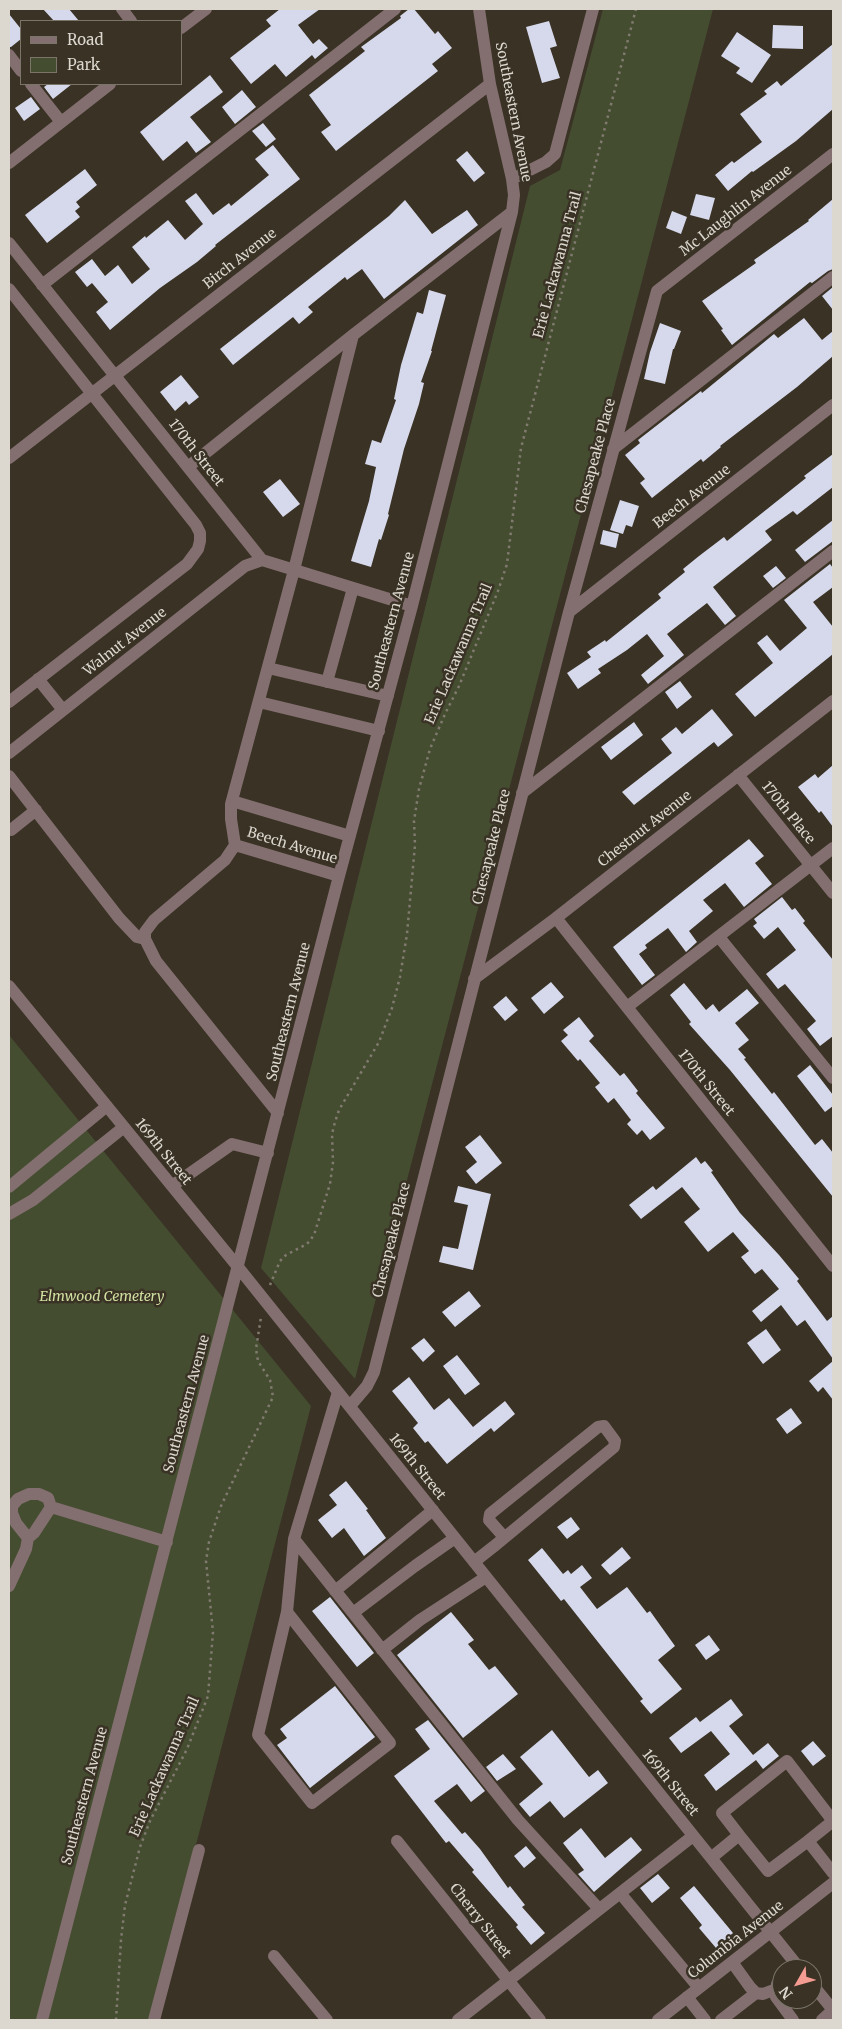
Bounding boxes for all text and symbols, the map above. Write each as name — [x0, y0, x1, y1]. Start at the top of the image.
legend — [20, 20, 182, 85]
text: Road — [67, 30, 103, 49]
street label: Southeastern Avenue — [491, 41, 535, 183]
text: Park — [67, 55, 100, 74]
street label: Mc Laughlin Avenue — [677, 162, 795, 260]
street label: Erie Lackawanna Trail — [530, 190, 586, 340]
street label: Birch Avenue — [200, 225, 280, 293]
street label: Chesapeake Place — [573, 397, 619, 515]
street label: 170th Street — [165, 416, 227, 490]
street label: Beech Avenue — [650, 462, 734, 532]
street label: Southeastern Avenue — [365, 550, 419, 692]
street label: Erie Lackawanna Trail — [422, 581, 496, 727]
street label: Walnut Avenue — [80, 604, 170, 680]
street label: 170th Place — [758, 779, 818, 847]
street label: Chestnut Avenue — [595, 787, 695, 871]
street label: Chesapeake Place — [470, 788, 514, 906]
street label: Beech Avenue — [245, 824, 339, 868]
street label: Southeastern Avenue — [264, 941, 314, 1083]
street label: 170th Street — [674, 1047, 738, 1119]
street label: 169th Street — [131, 1115, 195, 1189]
street label: Chesapeake Place — [370, 1181, 414, 1299]
park label: Elmwood Cemetery — [40, 1289, 164, 1305]
street label: Southeastern Avenue — [160, 1333, 214, 1475]
street label: 169th Street — [385, 1430, 449, 1504]
street label: Erie Lackawanna Trail — [127, 1695, 203, 1839]
street label: Southeastern Avenue — [58, 1725, 112, 1867]
street label: 169th Street — [638, 1746, 702, 1820]
street label: Cherry Street — [446, 1880, 514, 1962]
street label: Columbia Avenue — [685, 1898, 787, 1982]
north arrow — [772, 1959, 822, 2009]
text: N — [775, 1983, 796, 2003]

